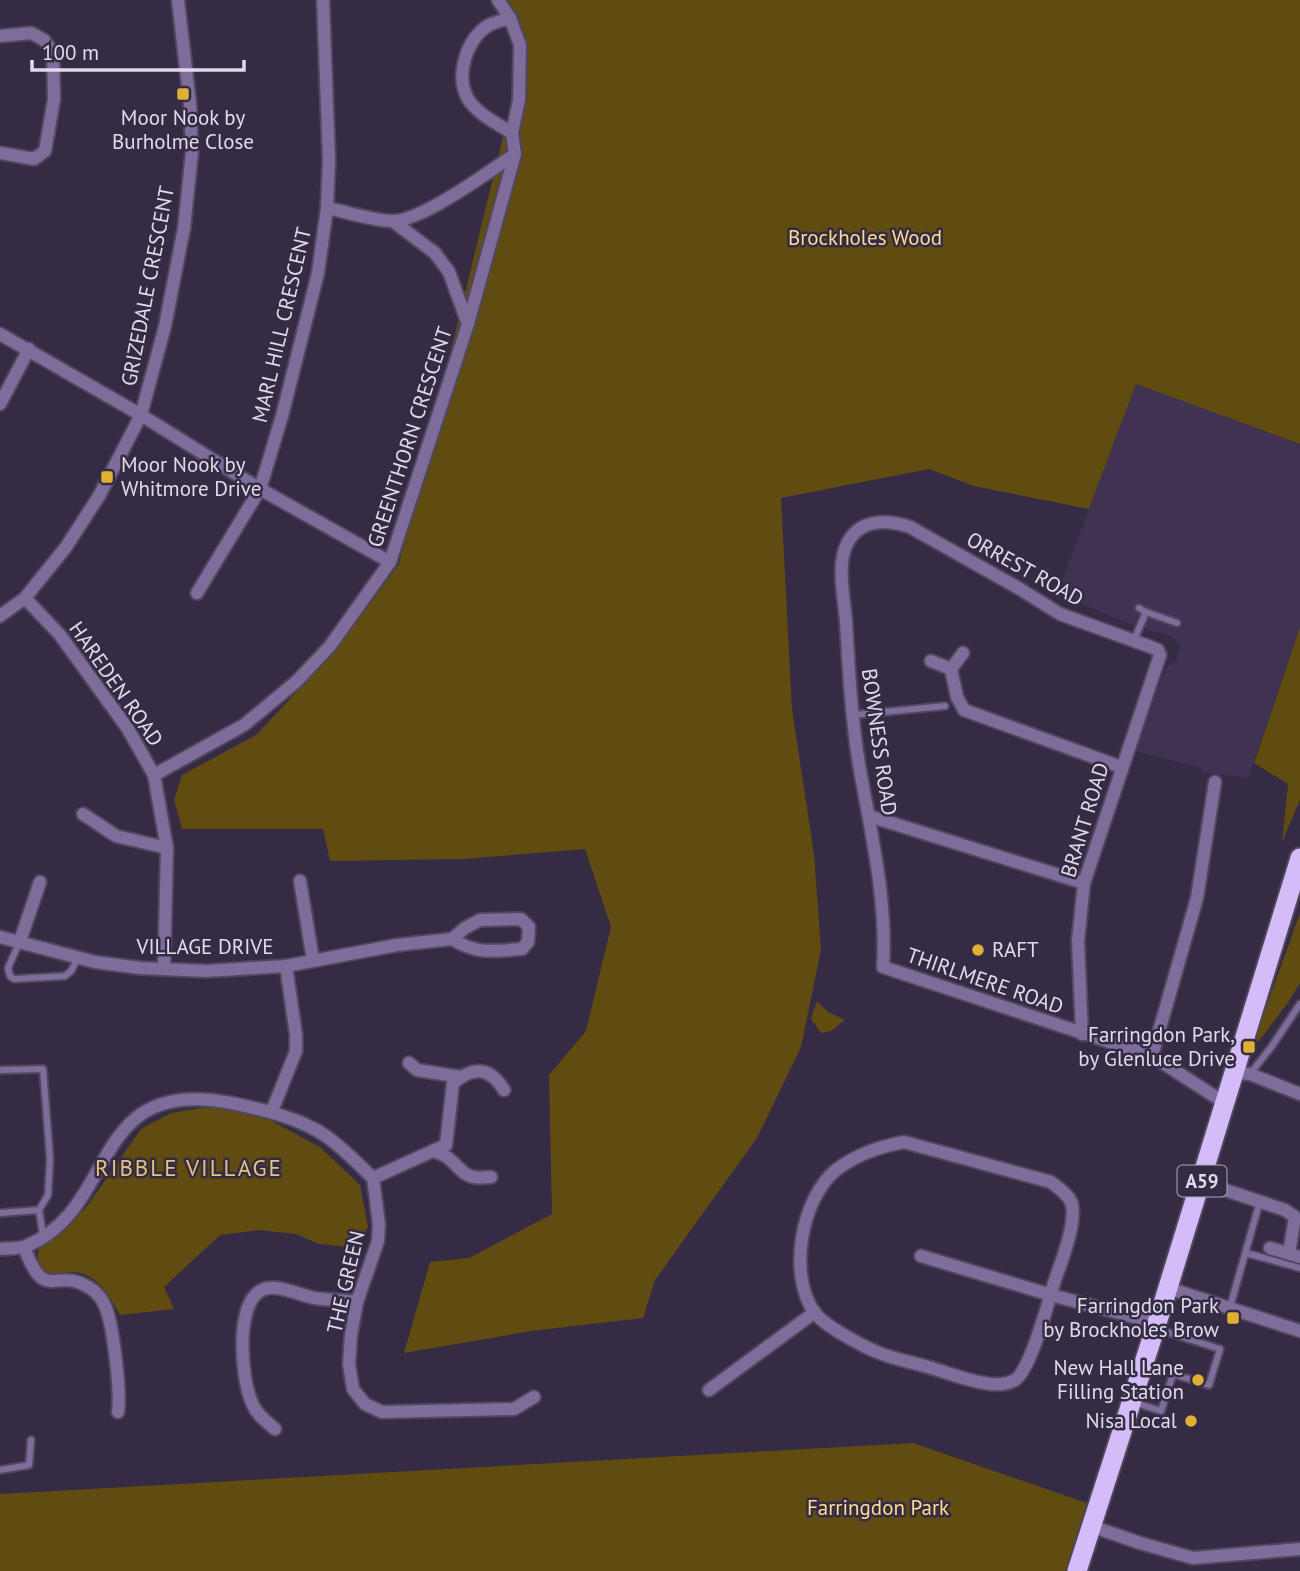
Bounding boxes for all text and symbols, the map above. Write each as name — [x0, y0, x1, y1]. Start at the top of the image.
scale bar — [32, 28, 243, 72]
text: 100 m — [42, 39, 99, 66]
marker: Moor Nook by Burholme Close — [175, 86, 191, 102]
place label: Moor Nook by Burholme Close — [112, 104, 254, 155]
street label: GRIZEDALE CRESCENT — [115, 183, 180, 388]
street label: MARL HILL CRESCENT — [246, 224, 317, 425]
park label: Brockholes Wood — [788, 224, 942, 251]
street label: GREENTHORN CRESCENT — [361, 323, 458, 551]
place label: Moor Nook by Whitmore Drive — [121, 451, 261, 502]
marker: Moor Nook by Whitmore Drive — [99, 469, 115, 485]
street label: ORREST ROAD — [962, 525, 1088, 612]
street label: HAREDEN ROAD — [63, 616, 169, 751]
street label: BOWNESS ROAD — [856, 667, 903, 817]
street label: BRANT ROAD — [1054, 759, 1115, 880]
street label: VILLAGE DRIVE — [136, 933, 273, 960]
place label: RAFT — [992, 936, 1039, 963]
street label: THIRLMERE ROAD — [903, 941, 1067, 1020]
marker: RAFT — [970, 942, 986, 958]
place label: Farringdon Park, by Glenluce Drive — [1078, 1021, 1235, 1072]
marker: Farringdon Park, by Glenluce Drive — [1241, 1039, 1257, 1055]
district label: RIBBLE VILLAGE — [95, 1153, 283, 1182]
road number: A59 — [1178, 1166, 1226, 1196]
street label: THE GREEN — [321, 1228, 370, 1336]
place label: Farringdon Park by Brockholes Brow — [1043, 1292, 1220, 1343]
marker: Farringdon Park by Brockholes Brow — [1225, 1310, 1241, 1326]
place label: New Hall Lane Filling Station — [1053, 1354, 1184, 1405]
marker: New Hall Lane Filling Station — [1190, 1372, 1206, 1388]
place label: Nisa Local — [1085, 1407, 1177, 1434]
marker: Nisa Local — [1183, 1413, 1199, 1429]
park label: Farringdon Park — [807, 1494, 949, 1521]

